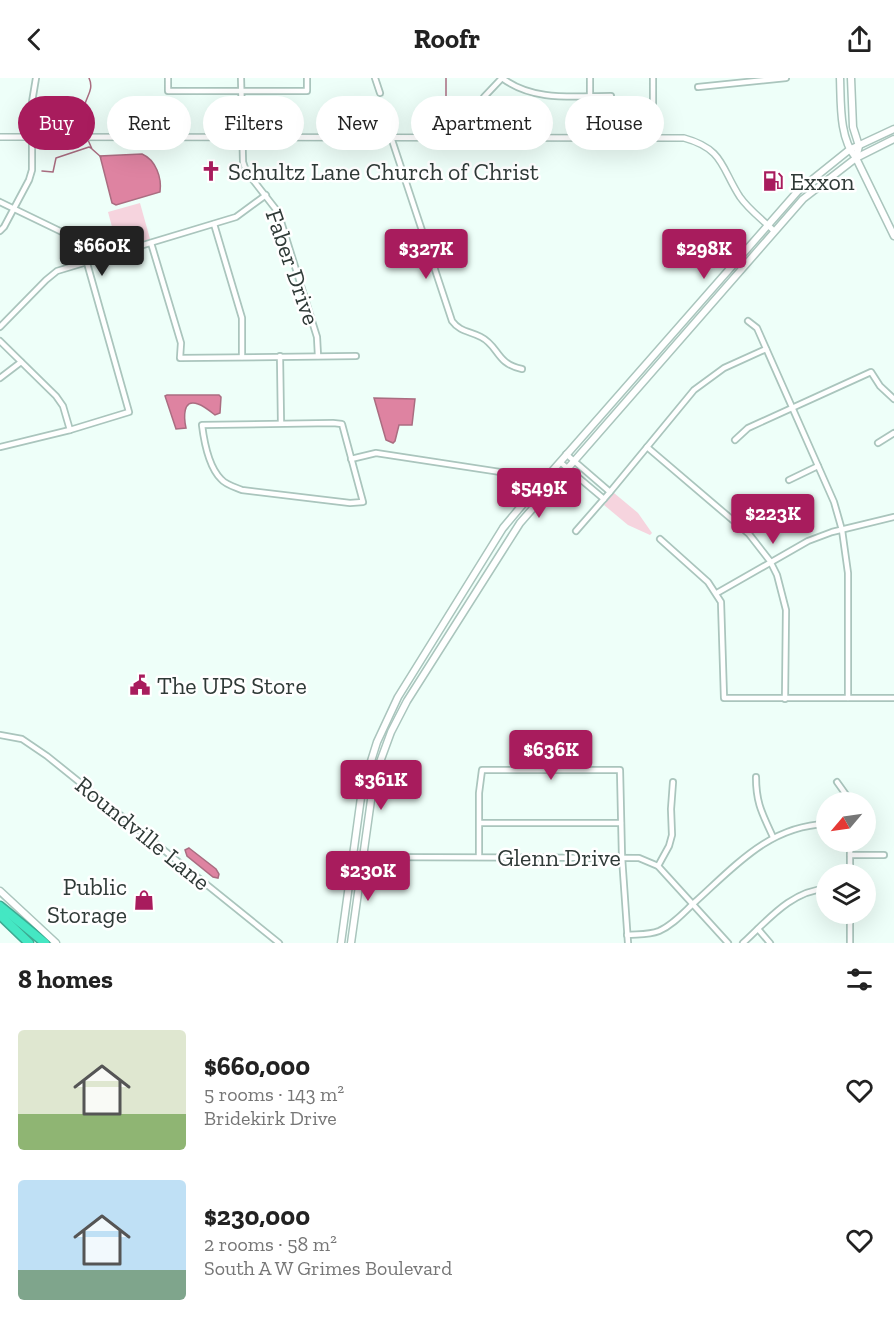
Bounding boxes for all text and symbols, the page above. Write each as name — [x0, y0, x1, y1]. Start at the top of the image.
icon: back — [18, 23, 51, 56]
text: Roofr — [414, 23, 480, 55]
icon: share — [843, 23, 876, 56]
chip: Buy — [18, 96, 95, 150]
chip: Rent — [107, 96, 191, 150]
chip: Filters — [203, 96, 304, 150]
chip: New — [316, 96, 399, 150]
chip: Apartment — [411, 96, 553, 150]
chip: House — [565, 96, 664, 150]
place label: Schultz Lane Church of Christ — [228, 157, 539, 186]
church icon: Schultz Lane Church of Christ — [199, 159, 223, 183]
place label: Exxon — [790, 167, 855, 196]
fuel station icon: Exxon — [761, 169, 785, 193]
street label: Faber Drive — [260, 205, 326, 329]
pin: $660K — [60, 226, 144, 277]
pin: $327K — [384, 229, 468, 280]
pin: $298K — [662, 229, 746, 280]
text: $660K — [74, 233, 130, 257]
text: $327K — [399, 236, 453, 260]
text: $298K — [676, 236, 732, 260]
pin: $549K — [497, 468, 581, 519]
text: $549K — [511, 475, 567, 499]
pin: $223K — [731, 494, 815, 545]
text: $223K — [745, 501, 801, 525]
place label: The UPS Store — [157, 671, 307, 700]
public building icon: The UPS Store — [128, 673, 152, 697]
pin: $636K — [509, 730, 593, 781]
text: $636K — [523, 737, 579, 761]
pin: $361K — [339, 760, 423, 811]
text: $361K — [355, 767, 407, 791]
street label: Roundville Lane — [70, 770, 216, 896]
north arrow — [816, 792, 876, 852]
map controls — [816, 792, 876, 924]
street label: Glenn Drive — [497, 843, 621, 872]
pin: $230K — [326, 851, 410, 902]
text: $230K — [340, 858, 396, 882]
button: layers — [816, 864, 876, 924]
place label: Public Storage — [47, 872, 127, 929]
shop icon: Public Storage — [132, 888, 156, 912]
text: 8 homes — [18, 963, 113, 995]
icon: filters — [843, 963, 876, 996]
text: $660,000 — [204, 1050, 310, 1082]
icon: home — [66, 1054, 138, 1126]
icon: heart — [843, 1074, 876, 1107]
text: 5 rooms · 143 m² — [204, 1082, 344, 1106]
text: Bridekirk Drive — [204, 1106, 337, 1130]
text: $230,000 — [204, 1200, 310, 1232]
icon: home — [66, 1204, 138, 1276]
icon: heart — [843, 1224, 876, 1257]
text: 2 rooms · 58 m² — [204, 1232, 337, 1256]
text: South A W Grimes Boulevard — [204, 1256, 452, 1280]

